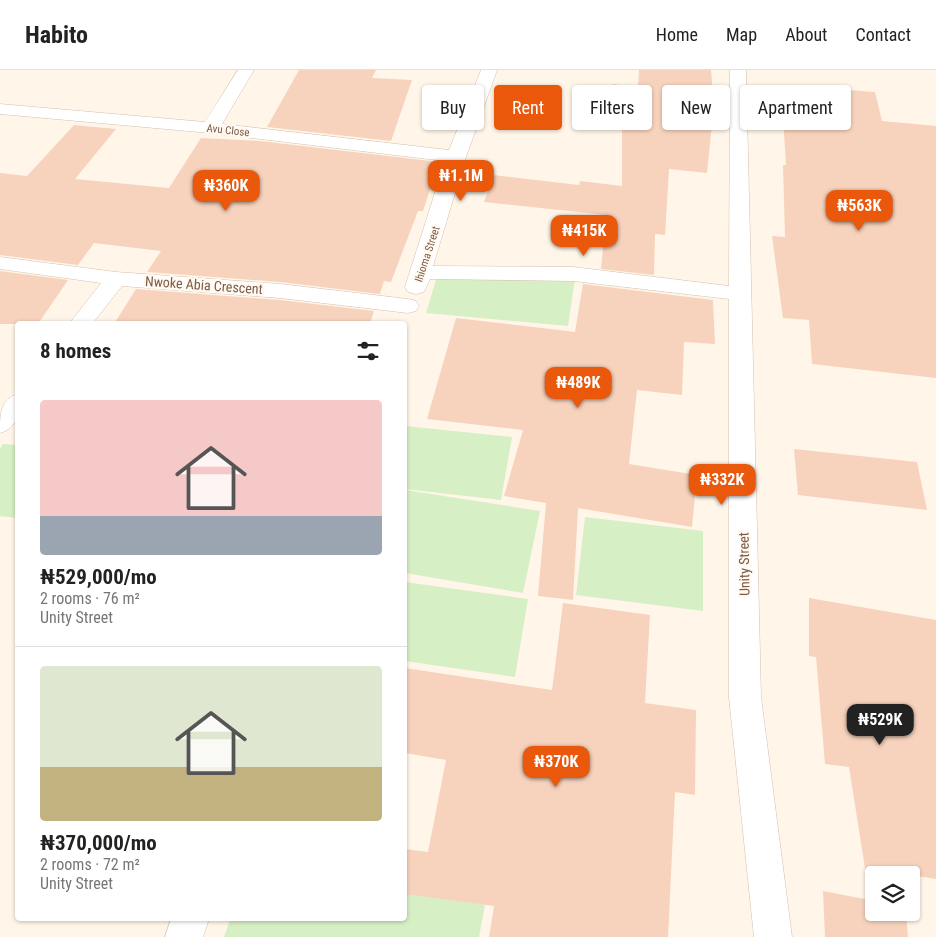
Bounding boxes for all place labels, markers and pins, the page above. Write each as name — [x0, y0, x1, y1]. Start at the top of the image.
pin: ₦1.1M — [426, 160, 496, 202]
pin: ₦360K — [191, 170, 261, 212]
pin: ₦563K — [824, 190, 894, 232]
pin: ₦415K — [549, 214, 619, 257]
pin: ₦489K — [543, 366, 613, 409]
pin: ₦332K — [687, 464, 757, 506]
pin: ₦529K — [845, 704, 915, 746]
pin: ₦370K — [521, 746, 591, 788]

